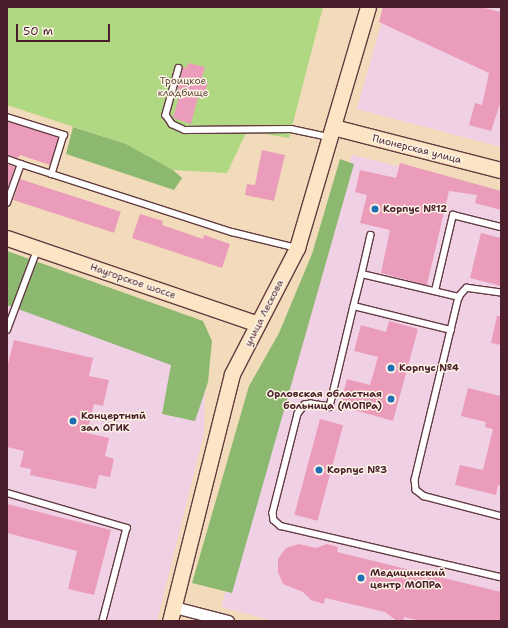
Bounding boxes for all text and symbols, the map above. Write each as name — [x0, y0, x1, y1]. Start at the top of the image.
scale bar — [18, 16, 112, 42]
text: 50 m — [23, 23, 53, 39]
park label: Троицкое кладбище — [158, 74, 208, 98]
street label: Пионерская улица — [371, 132, 463, 166]
place label: Корпус №12 — [383, 203, 447, 215]
marker: Корпус №12 — [370, 204, 380, 214]
street label: Наугорское шоссе — [89, 261, 177, 301]
street label: улица Лескова — [242, 278, 286, 348]
place label: Корпус №4 — [399, 362, 459, 374]
marker: Корпус №4 — [386, 363, 396, 373]
place label: Орловская областная больница (МОПРа) — [267, 387, 382, 410]
marker: Орловская областная больница (МОПРа) — [385, 393, 397, 405]
place label: Концертный зал ОГИК — [81, 409, 146, 432]
marker: Концертный зал ОГИК — [68, 416, 78, 426]
place label: Корпус №3 — [327, 464, 387, 476]
marker: Корпус №3 — [314, 465, 324, 475]
place label: Медицинский центр МОПРа — [370, 566, 445, 590]
marker: Медицинский центр МОПРа — [355, 572, 367, 584]

